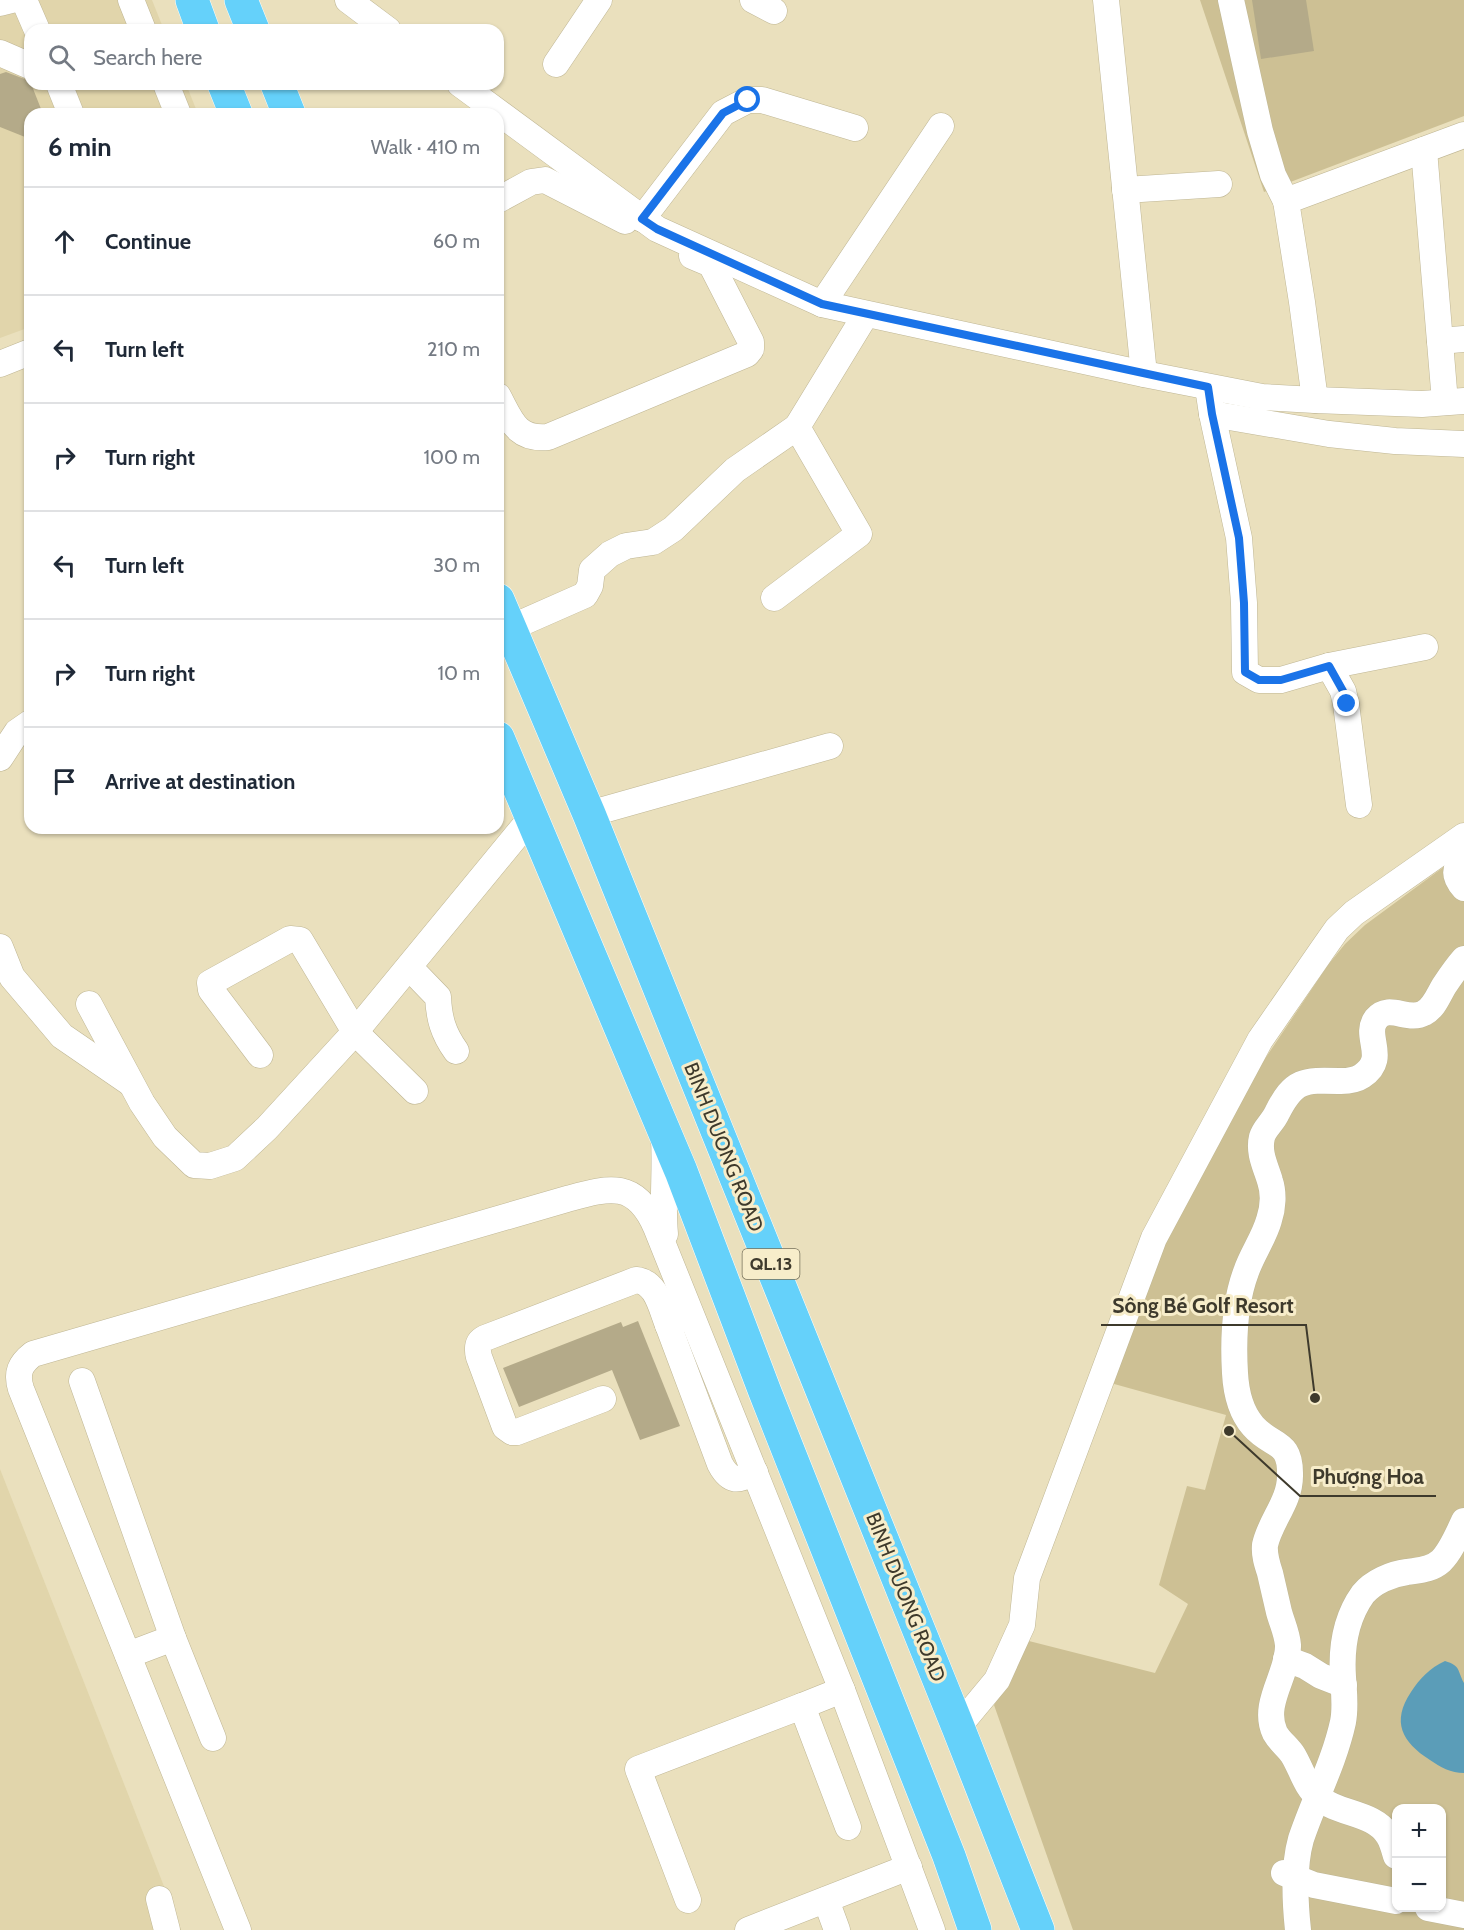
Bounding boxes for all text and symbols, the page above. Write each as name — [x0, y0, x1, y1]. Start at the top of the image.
search box — [24, 24, 504, 90]
icon: search — [45, 41, 78, 74]
text: Search here — [93, 44, 202, 71]
route start — [734, 86, 760, 112]
text: 6 min — [48, 131, 112, 163]
text: Walk · 410 m — [371, 135, 480, 159]
icon: ahead — [48, 225, 81, 258]
text: Continue — [105, 228, 191, 255]
text: 60 m — [433, 229, 480, 253]
icon: left — [48, 333, 81, 366]
text: Turn left — [105, 336, 184, 363]
text: 210 m — [427, 337, 480, 361]
icon: right — [48, 441, 81, 474]
text: Turn right — [105, 444, 195, 471]
text: 100 m — [424, 445, 480, 469]
icon: left — [48, 549, 81, 582]
text: Turn left — [105, 552, 184, 579]
text: 30 m — [433, 553, 480, 577]
icon: right — [48, 657, 81, 690]
text: Turn right — [105, 660, 195, 687]
text: 10 m — [437, 661, 480, 685]
route end — [1333, 690, 1359, 716]
icon: arrive — [48, 765, 81, 798]
text: Arrive at destination — [105, 768, 295, 795]
street label: BINH DUONG ROAD — [679, 1059, 769, 1235]
road number: QL.13 — [742, 1249, 800, 1279]
callout: Sông Bé Golf Resort — [1101, 1286, 1306, 1325]
text: Sông Bé Golf Resort — [1112, 1293, 1294, 1318]
callout: Phượng Hoa — [1300, 1457, 1436, 1496]
text: Phượng Hoa — [1312, 1464, 1424, 1489]
street label: BINH DUONG ROAD — [861, 1509, 951, 1685]
map controls — [1392, 1804, 1446, 1912]
button: + — [1392, 1804, 1446, 1858]
button: − — [1392, 1858, 1446, 1912]

